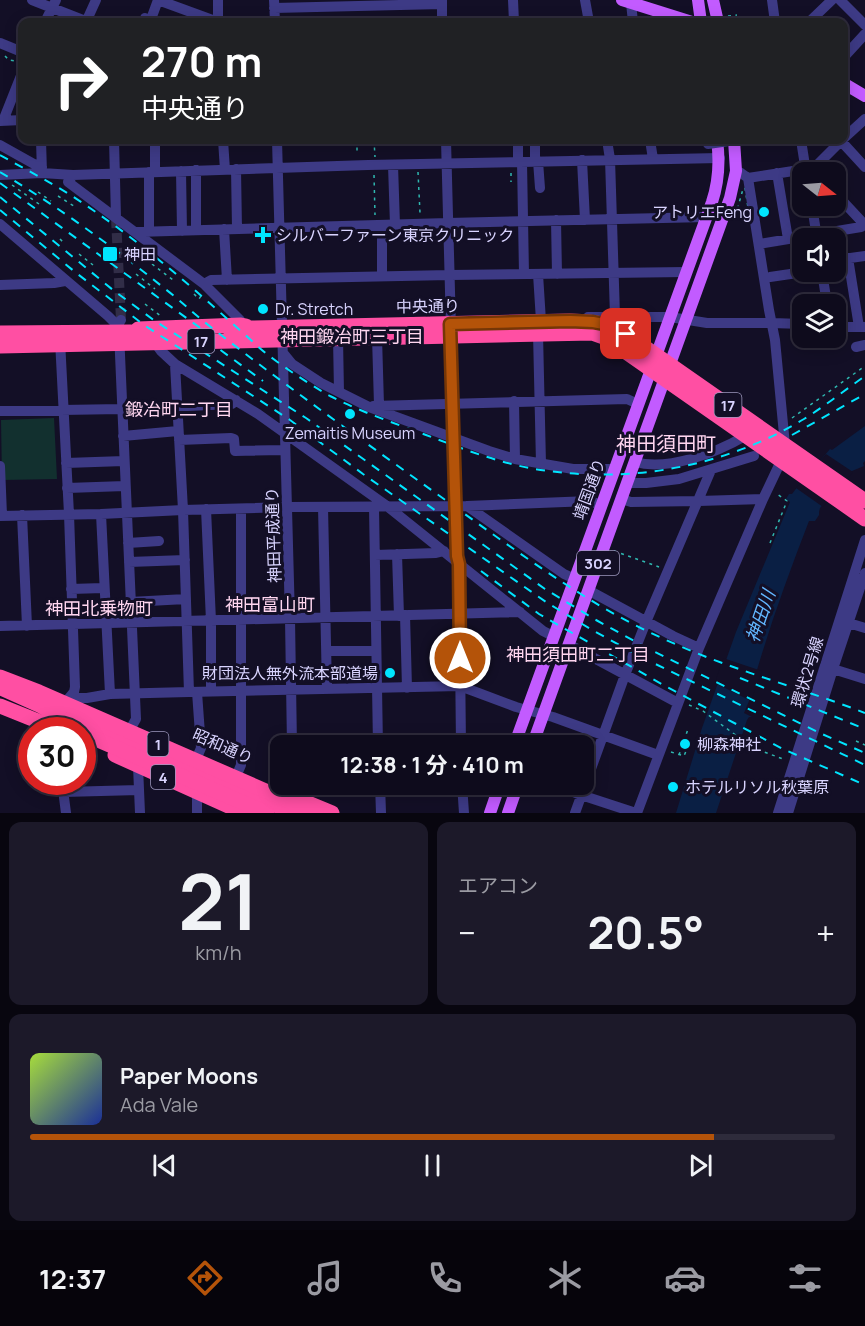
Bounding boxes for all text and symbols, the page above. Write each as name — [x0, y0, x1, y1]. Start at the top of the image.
text: 270 m — [141, 32, 262, 90]
icon: right — [42, 42, 120, 120]
text: 中央通り — [141, 89, 249, 126]
north arrow — [792, 162, 846, 216]
map controls — [792, 162, 846, 348]
place label: アトリエFeng — [652, 201, 752, 223]
marker: アトリエFeng — [757, 205, 771, 219]
place label: シルバーファーン東京クリニック — [276, 224, 514, 246]
marker: シルバーファーン東京クリニック — [254, 226, 272, 244]
button: sound — [792, 228, 846, 282]
place label: 神田 — [124, 243, 156, 265]
marker: 神田 — [101, 245, 119, 263]
street label: 中央通り — [396, 294, 460, 318]
button: layers — [792, 294, 846, 348]
place label: Dr. Stretch — [275, 298, 353, 320]
marker: Dr. Stretch — [256, 302, 270, 316]
pin — [600, 308, 651, 359]
icon: arrive — [609, 317, 642, 350]
district label: 神田鍛冶町三丁目 — [280, 324, 424, 348]
road number: 17 — [188, 329, 214, 353]
road number: 17 — [714, 393, 742, 417]
district label: 鍛冶町二丁目 — [125, 397, 233, 421]
marker: Zemaitis Museum — [343, 407, 357, 421]
place label: Zemaitis Museum — [285, 422, 415, 444]
district label: 神田須田町 — [616, 430, 716, 457]
street label: 靖国通り — [568, 455, 610, 523]
street label: 神田平成通り — [260, 487, 286, 583]
road number: 302 — [577, 551, 619, 575]
water label: 神田川 — [740, 585, 781, 645]
district label: 神田富山町 — [225, 592, 315, 616]
district label: 神田北乗物町 — [45, 596, 153, 620]
position arrow — [428, 626, 492, 690]
street label: 環状2号線 — [786, 634, 828, 710]
district label: 神田須田町二丁目 — [506, 642, 650, 666]
place label: 財団法人無外流本部道場 — [202, 662, 378, 684]
marker: 財団法人無外流本部道場 — [383, 666, 397, 680]
speed limit sign: 30 — [18, 717, 96, 795]
street label: 昭和通り — [189, 723, 257, 769]
road number: 1 — [148, 732, 168, 756]
place label: 柳森神社 — [697, 733, 761, 755]
marker: 柳森神社 — [678, 737, 692, 751]
text: 12:38 · 1 分 · 410 m — [340, 750, 524, 780]
road number: 4 — [151, 765, 175, 789]
place label: ホテルリソル秋葉原 — [685, 776, 829, 798]
marker: ホテルリソル秋葉原 — [666, 780, 680, 794]
text: 21 — [178, 847, 259, 953]
text: エアコン — [458, 872, 538, 899]
text: 20.5° — [588, 901, 704, 963]
text: − — [458, 910, 476, 955]
text: + — [816, 910, 835, 955]
text: km/h — [195, 939, 242, 966]
text: Paper Moons — [120, 1061, 258, 1091]
text: Ada Vale — [120, 1091, 198, 1118]
icon: previous — [148, 1149, 181, 1182]
icon: pause — [416, 1149, 449, 1182]
icon: next — [684, 1149, 717, 1182]
icon: directions — [184, 1257, 226, 1299]
icon: music — [304, 1257, 346, 1299]
icon: phone — [424, 1257, 466, 1299]
icon: climate — [544, 1257, 586, 1299]
icon: car — [664, 1257, 706, 1299]
icon: filters — [784, 1257, 826, 1299]
text: 12:37 — [39, 1260, 106, 1297]

